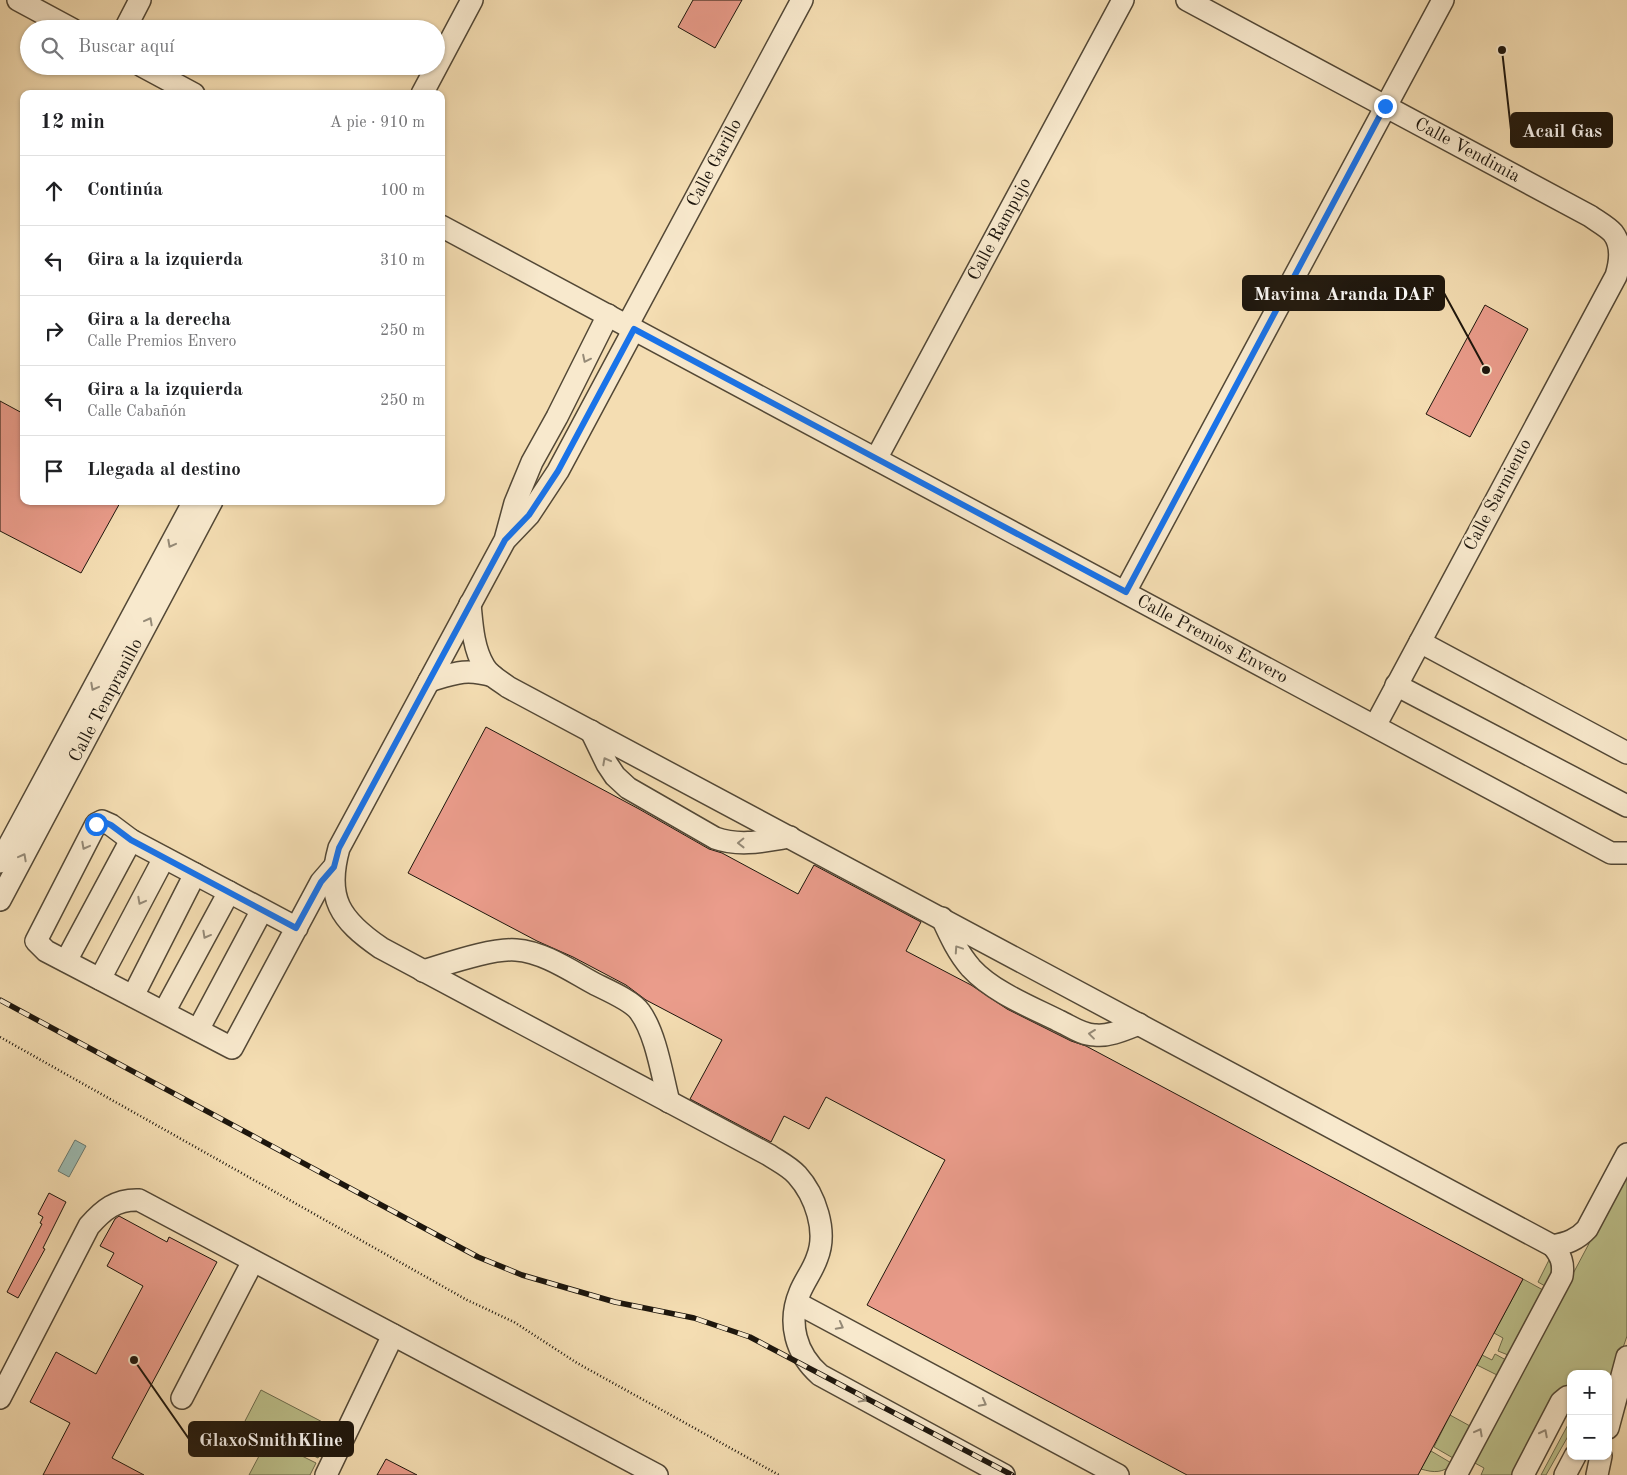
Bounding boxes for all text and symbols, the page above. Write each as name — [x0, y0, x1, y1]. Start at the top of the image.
search box — [20, 20, 445, 75]
icon: search — [38, 34, 66, 62]
text: Buscar aquí — [78, 38, 174, 57]
route end — [1374, 95, 1397, 118]
text: 12 min — [40, 112, 105, 133]
callout: Acail Gas — [1511, 113, 1612, 147]
text: A pie · 910 m — [330, 115, 425, 131]
street label: Calle Vendimia — [1412, 115, 1523, 186]
street label: Calle Garillo — [684, 116, 745, 210]
text: Acail Gas — [1522, 123, 1602, 142]
street label: Calle Rampujo — [965, 175, 1035, 284]
icon: ahead — [40, 177, 68, 205]
text: Continúa — [87, 181, 163, 200]
text: 100 m — [380, 183, 425, 199]
icon: left — [40, 247, 68, 275]
text: Gira a la izquierda — [87, 251, 243, 270]
text: 310 m — [380, 253, 425, 269]
callout: Mavima Aranda DAF — [1243, 276, 1444, 310]
text: Mavima Aranda DAF — [1254, 286, 1434, 305]
text: Gira a la derecha — [87, 311, 231, 330]
icon: right — [40, 317, 68, 345]
text: 250 m — [380, 323, 425, 339]
text: Calle Premios Envero — [87, 334, 237, 350]
one-way arrow — [582, 354, 592, 363]
text: Gira a la izquierda — [87, 381, 243, 400]
icon: left — [40, 387, 68, 415]
text: 250 m — [380, 393, 425, 409]
text: Calle Cabañón — [87, 404, 186, 420]
street label: Calle Sarmiento — [1461, 436, 1535, 554]
icon: arrive — [40, 457, 68, 485]
text: Llegada al destino — [87, 461, 241, 480]
one-way arrow — [167, 539, 177, 548]
street label: Calle Premios Envero — [1134, 592, 1291, 687]
one-way arrow — [142, 617, 152, 626]
street label: Calle Tempranillo — [66, 636, 146, 765]
one-way arrow — [90, 682, 100, 691]
one-way arrow — [602, 758, 612, 767]
route start — [85, 813, 108, 836]
one-way arrow — [737, 837, 745, 848]
one-way arrow — [81, 841, 91, 850]
one-way arrow — [17, 853, 27, 862]
one-way arrow — [137, 896, 147, 905]
one-way arrow — [202, 930, 212, 939]
one-way arrow — [955, 945, 964, 955]
one-way arrow — [1088, 1029, 1096, 1040]
one-way arrow — [834, 1320, 843, 1330]
map controls — [1567, 1370, 1612, 1460]
button: + — [1567, 1370, 1612, 1415]
one-way arrow — [858, 1393, 867, 1403]
one-way arrow — [978, 1397, 987, 1407]
button: − — [1567, 1415, 1612, 1460]
callout: GlaxoSmithKline — [189, 1422, 353, 1456]
one-way arrow — [1473, 1428, 1483, 1437]
one-way arrow — [1538, 1429, 1548, 1438]
text: GlaxoSmithKline — [199, 1432, 343, 1451]

